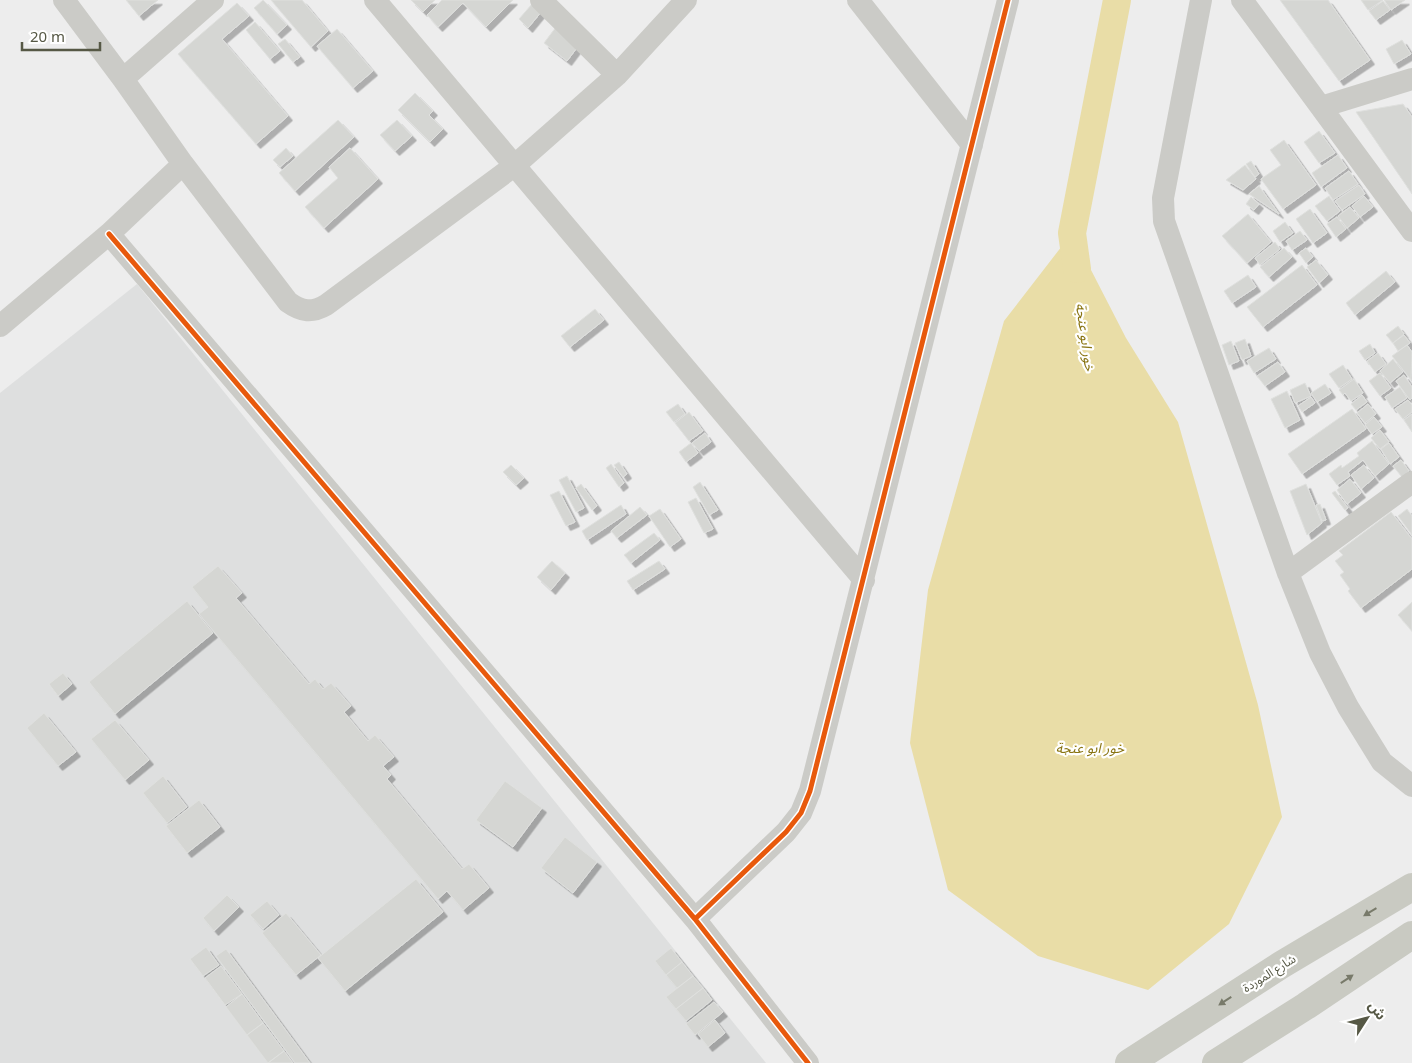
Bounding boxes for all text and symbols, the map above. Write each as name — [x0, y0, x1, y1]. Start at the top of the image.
scale bar — [22, 20, 100, 52]
text: 20 m — [30, 26, 65, 46]
water label: خور ابو عنجة — [1072, 302, 1100, 373]
water label: خور ابو عنجة — [1056, 738, 1125, 757]
one-way arrow — [1364, 907, 1377, 916]
street label: شارع الموردة — [1239, 950, 1299, 997]
one-way arrow — [1340, 974, 1353, 984]
north arrow — [1342, 993, 1392, 1043]
one-way arrow — [1219, 996, 1232, 1006]
text: ش — [1365, 997, 1391, 1023]

